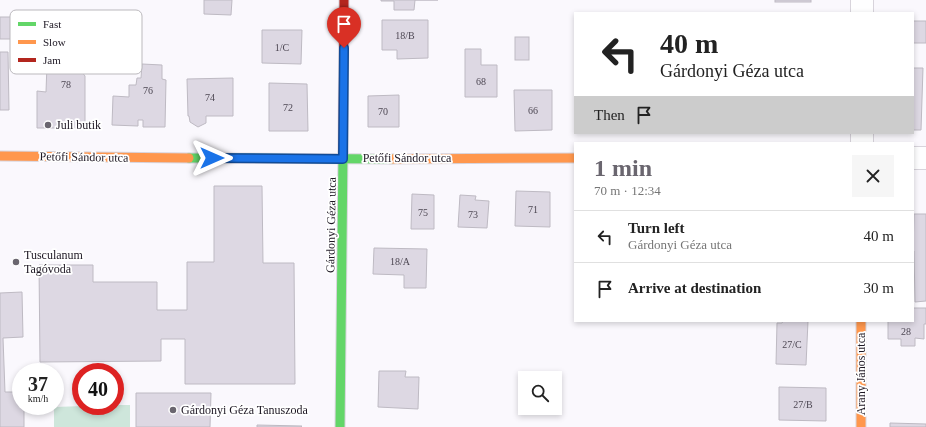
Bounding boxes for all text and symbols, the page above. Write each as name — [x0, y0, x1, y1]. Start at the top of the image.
pin — [327, 7.0, 361, 48]
legend — [10, 10, 142, 74]
icon: arrive — [333, 13, 355, 35]
text: Fast — [43, 18, 61, 30]
icon: left — [594, 28, 646, 80]
text: 40 m — [660, 28, 718, 59]
house number: 18/B — [395, 30, 415, 41]
text: Slow — [43, 36, 66, 48]
house number: 1/C — [275, 42, 290, 53]
text: Jam — [43, 54, 61, 66]
text: Gárdonyi Géza utca — [660, 61, 804, 81]
house number: 68 — [476, 76, 486, 87]
house number: 78 — [61, 79, 71, 90]
house number: 76 — [143, 85, 153, 96]
house number: 74 — [205, 92, 215, 103]
house number: 72 — [283, 102, 293, 113]
icon: arrive — [633, 104, 655, 126]
house number: 66 — [528, 105, 538, 116]
house number: 70 — [378, 106, 388, 117]
text: Then — [594, 107, 625, 123]
place label: Juli butik — [56, 118, 101, 132]
marker: Juli butik — [43, 120, 53, 130]
position arrow — [191, 137, 233, 179]
street label: Petőfi Sándor utca — [40, 149, 129, 165]
street label: Petőfi Sándor utca — [363, 151, 452, 165]
text: 1 min — [594, 155, 652, 181]
button: close — [852, 155, 894, 197]
street label: Gárdonyi Géza utca — [323, 176, 339, 273]
text: 70 m · 12:34 — [594, 183, 661, 198]
house number: 71 — [528, 204, 538, 215]
house number: 75 — [418, 207, 428, 218]
house number: 73 — [468, 209, 478, 220]
text: Turn left — [628, 220, 685, 236]
icon: left — [594, 226, 616, 248]
text: 40 m — [864, 228, 894, 244]
text: Gárdonyi Géza utca — [628, 237, 732, 252]
place label: Tusculanum Tagóvoda — [24, 248, 84, 276]
house number: 18/A — [390, 256, 411, 267]
marker: Tusculanum Tagóvoda — [11, 257, 21, 267]
icon: arrive — [594, 278, 616, 300]
text: Arrive at destination — [628, 280, 761, 296]
text: 30 m — [864, 280, 894, 296]
house number: 28 — [901, 326, 911, 337]
street label: Arany János utca — [854, 332, 868, 415]
house number: 27/C — [782, 339, 802, 350]
speed limit sign: 40 — [72, 363, 124, 415]
map controls — [518, 371, 562, 415]
button: search — [518, 371, 562, 415]
text: 37 — [28, 373, 48, 395]
text: km/h — [28, 393, 48, 404]
house number: 27/B — [793, 399, 813, 410]
place label: Gárdonyi Géza Tanuszoda — [181, 403, 309, 417]
marker: Gárdonyi Géza Tanuszoda — [168, 405, 178, 415]

